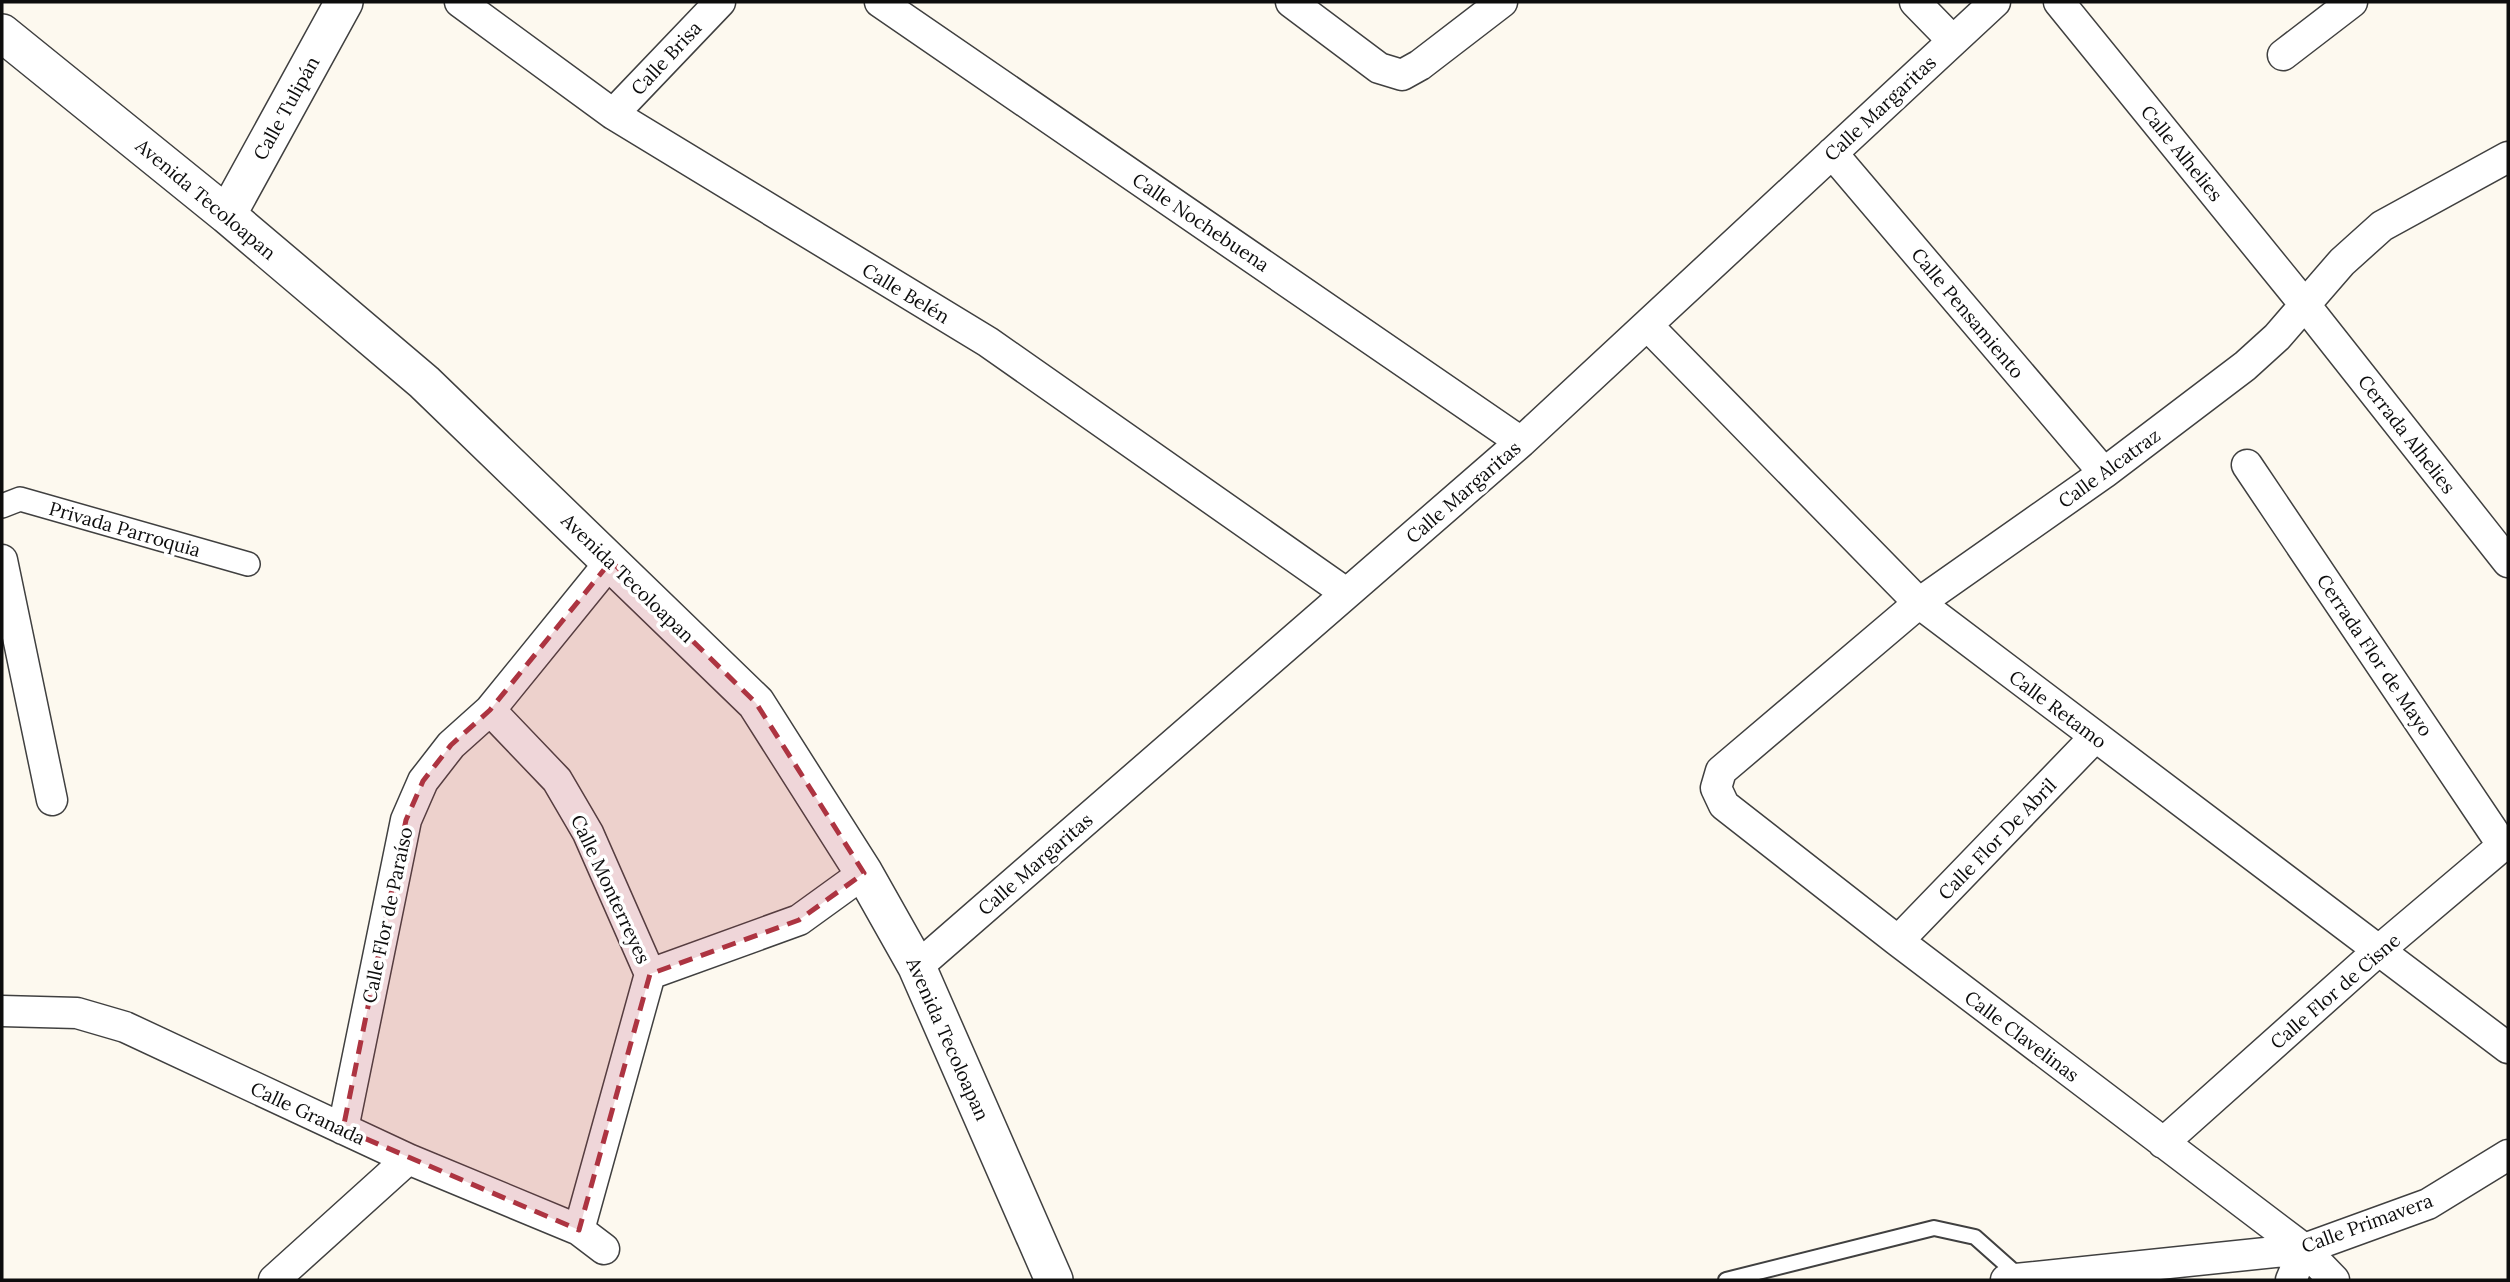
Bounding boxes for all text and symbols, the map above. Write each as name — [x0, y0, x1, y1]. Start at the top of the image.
street label: Calle Brisa — [626, 16, 706, 100]
street label: Calle Margaritas — [1819, 50, 1941, 166]
street label: Calle Tulipán — [248, 52, 324, 164]
street label: Calle Alhelies — [2136, 100, 2228, 206]
street label: Avenida Tecoloapan — [130, 133, 281, 265]
street label: Calle Nochebuena — [1128, 167, 1274, 277]
street label: Calle Pensamiento — [1906, 243, 2030, 383]
street label: Calle Belén — [858, 258, 954, 328]
street label: Cerrada Alhelies — [2353, 370, 2461, 498]
street label: Calle Alcatraz — [2053, 423, 2165, 513]
street label: Calle Margaritas — [1401, 436, 1525, 548]
street label: Privada Parroquia — [46, 496, 204, 562]
street label: Avenida Tecoloapan — [556, 508, 700, 648]
street label: Cerrada Flor de Mayo — [2312, 569, 2438, 741]
street label: Calle Retamo — [2004, 665, 2112, 753]
street label: Calle Flor De Abril — [1933, 773, 2061, 905]
street label: Calle Margaritas — [973, 808, 1097, 920]
street label: Calle Monterreyes — [566, 811, 656, 967]
street label: Calle Flor de Paraíso — [357, 825, 417, 1005]
street label: Calle Flor de Cisne — [2265, 928, 2405, 1054]
street label: Avenida Tecoloapan — [901, 953, 995, 1124]
street label: Calle Clavelinas — [1960, 985, 2084, 1087]
street label: Calle Granada — [247, 1076, 369, 1150]
street label: Calle Primavera — [2298, 1188, 2436, 1258]

